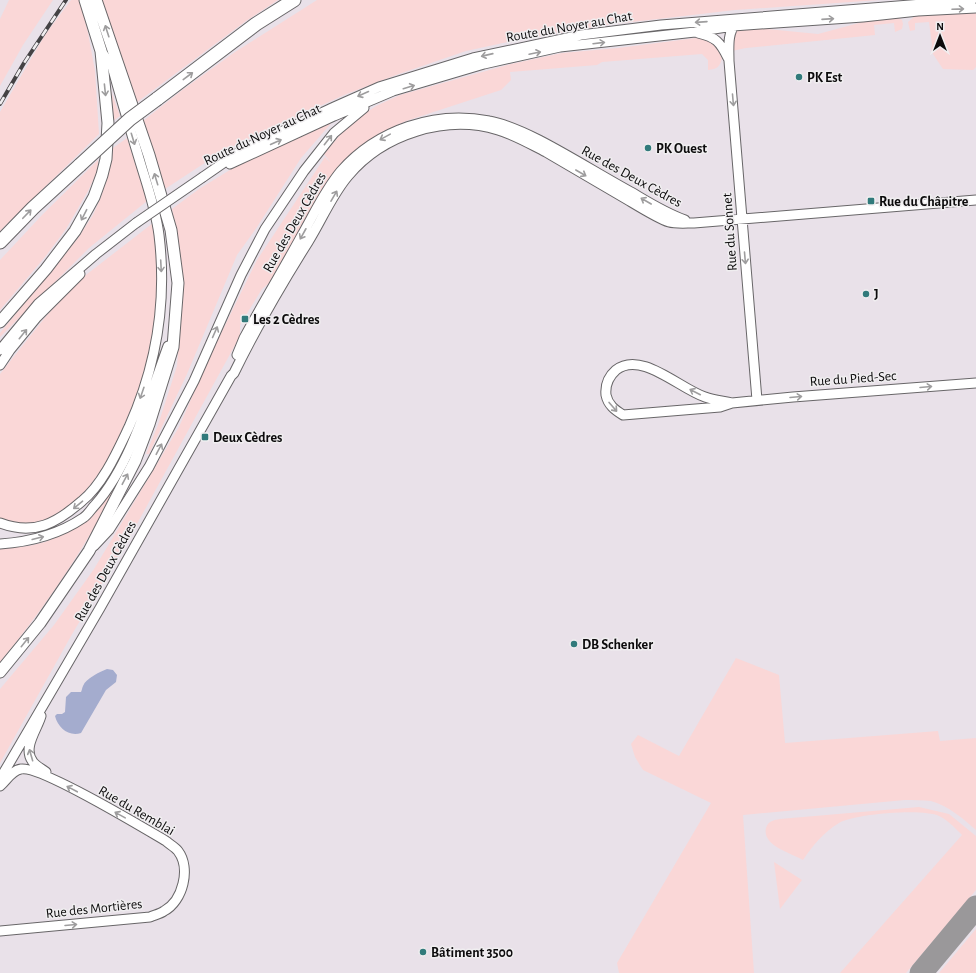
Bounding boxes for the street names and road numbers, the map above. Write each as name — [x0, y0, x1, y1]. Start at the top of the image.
street label: Route du Noyer au Chat — [505, 9, 634, 45]
street label: Route du Noyer au Chat — [202, 101, 324, 168]
street label: Rue des Deux Cèdres — [579, 143, 684, 210]
street label: Rue des Deux Cèdres — [261, 170, 329, 275]
street label: Rue du Sonnet — [720, 192, 740, 272]
street label: Rue du Pied-Sec — [809, 369, 898, 389]
street label: Rue des Deux Cèdres — [72, 519, 139, 624]
street label: Rue du Remblai — [96, 783, 177, 838]
street label: Rue des Mortières — [45, 897, 143, 921]

